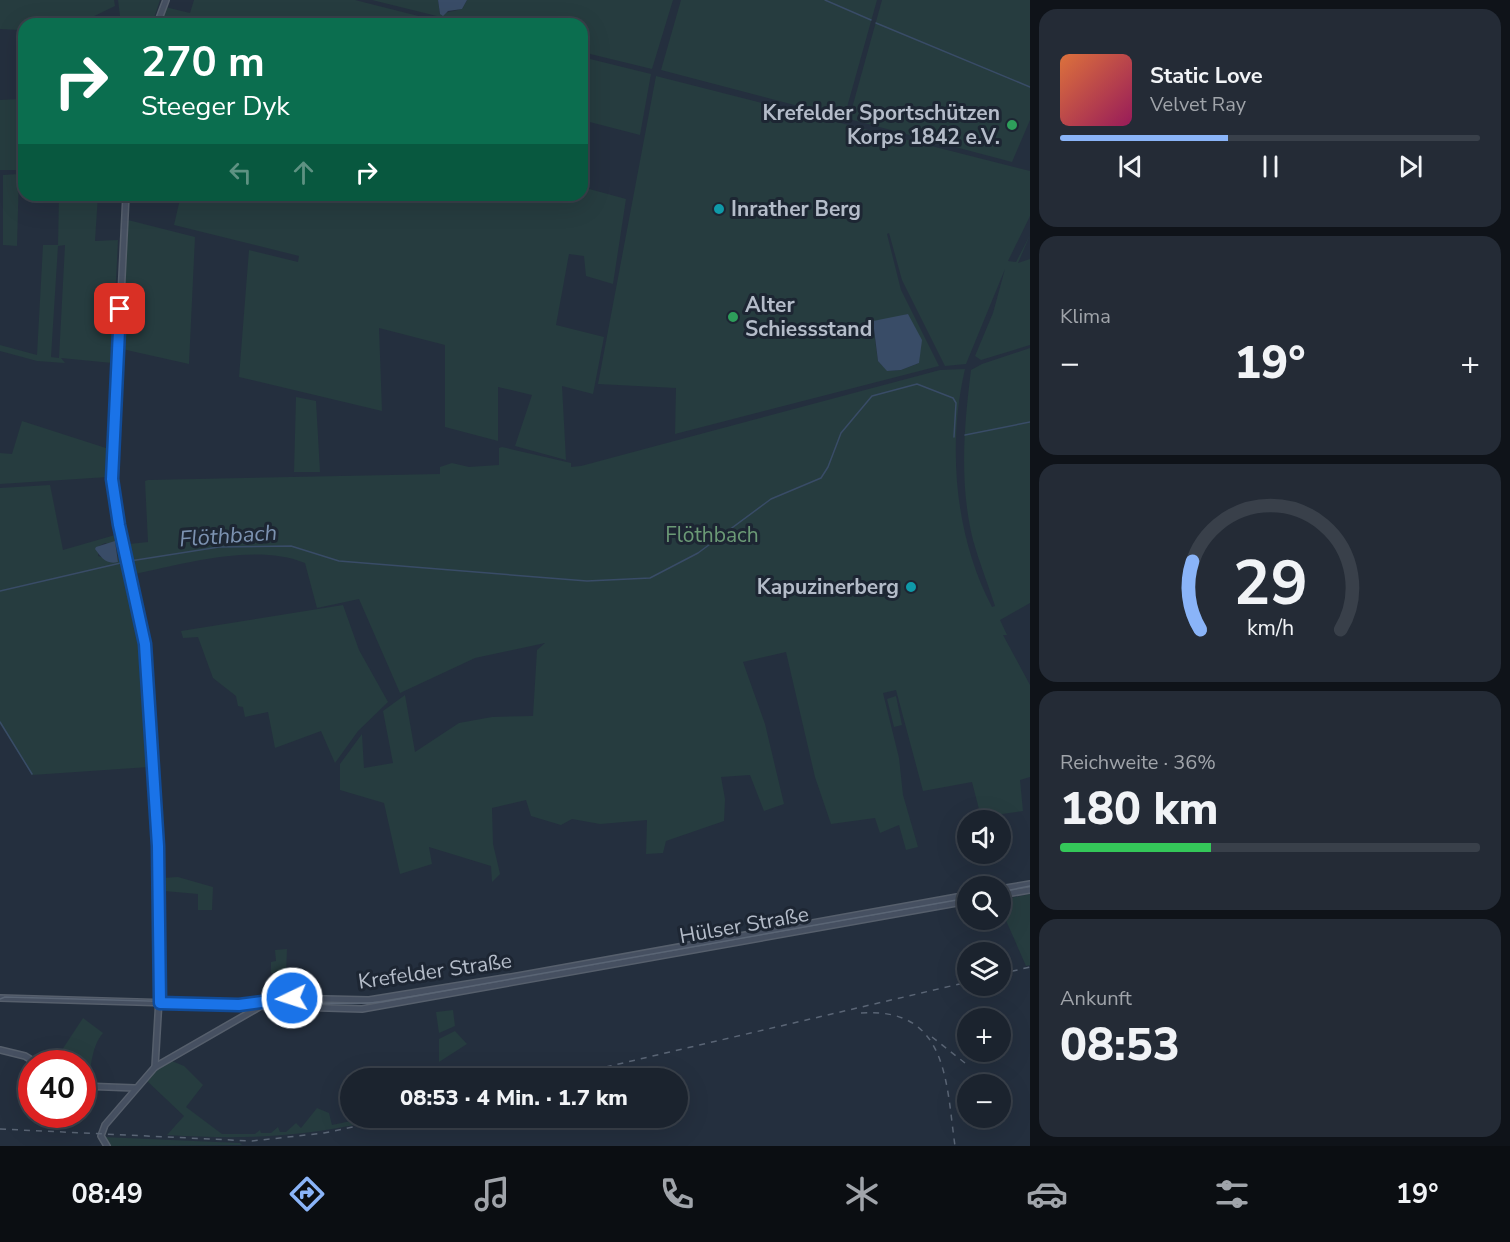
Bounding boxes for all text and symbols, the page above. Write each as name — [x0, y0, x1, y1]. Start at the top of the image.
text: 270 m — [141, 34, 265, 91]
icon: right — [42, 42, 120, 120]
text: Static Love — [1150, 61, 1263, 91]
text: Steeger Dyk — [141, 88, 290, 125]
text: Velvet Ray — [1150, 91, 1246, 118]
place label: Krefelder Sportschützen Korps 1842 e.V. — [762, 99, 1000, 151]
marker: Krefelder Sportschützen Korps 1842 e.V. — [1005, 118, 1019, 132]
icon: previous — [1114, 150, 1147, 183]
icon: pause — [1254, 150, 1287, 183]
icon: next — [1394, 150, 1427, 183]
icon: left — [224, 156, 257, 189]
icon: ahead — [287, 156, 320, 189]
icon: right — [350, 156, 383, 189]
place label: Inrather Berg — [731, 195, 861, 223]
marker: Inrather Berg — [712, 202, 726, 216]
pin — [94, 283, 145, 334]
place label: Alter Schiessstand — [745, 291, 872, 343]
icon: arrive — [103, 292, 136, 325]
text: Klima — [1060, 303, 1111, 330]
marker: Alter Schiessstand — [726, 310, 740, 324]
text: 19° — [1234, 333, 1306, 394]
text: − — [1060, 341, 1080, 386]
text: + — [1460, 341, 1480, 386]
water label: Flöthbach — [178, 518, 278, 554]
park label: Flöthbach — [665, 521, 759, 549]
text: 29 — [1233, 541, 1307, 626]
place label: Kapuzinerberg — [757, 573, 899, 601]
marker: Kapuzinerberg — [904, 580, 918, 594]
text: km/h — [1246, 613, 1294, 643]
text: Reichweite · 36% — [1060, 749, 1216, 776]
text: 180 km — [1060, 779, 1219, 840]
map controls — [957, 810, 1011, 1128]
button: sound — [957, 810, 1011, 864]
button: search — [957, 876, 1011, 930]
street label: Hülser Straße — [677, 900, 811, 950]
button: layers — [957, 942, 1011, 996]
street label: Krefelder Straße — [356, 946, 514, 996]
position arrow — [260, 966, 324, 1030]
text: Ankunft — [1060, 985, 1132, 1012]
button: + — [957, 1008, 1011, 1062]
text: 08:53 — [1060, 1015, 1180, 1076]
speed limit sign: 40 — [18, 1050, 96, 1128]
button: − — [957, 1074, 1011, 1128]
text: 08:53 · 4 Min. · 1.7 km — [400, 1083, 628, 1113]
icon: directions — [286, 1173, 328, 1215]
icon: music — [471, 1173, 513, 1215]
icon: phone — [656, 1173, 698, 1215]
icon: climate — [841, 1173, 883, 1215]
icon: car — [1026, 1173, 1068, 1215]
icon: filters — [1211, 1173, 1253, 1215]
text: 08:49 — [71, 1176, 143, 1213]
text: 19° — [1396, 1176, 1438, 1213]

